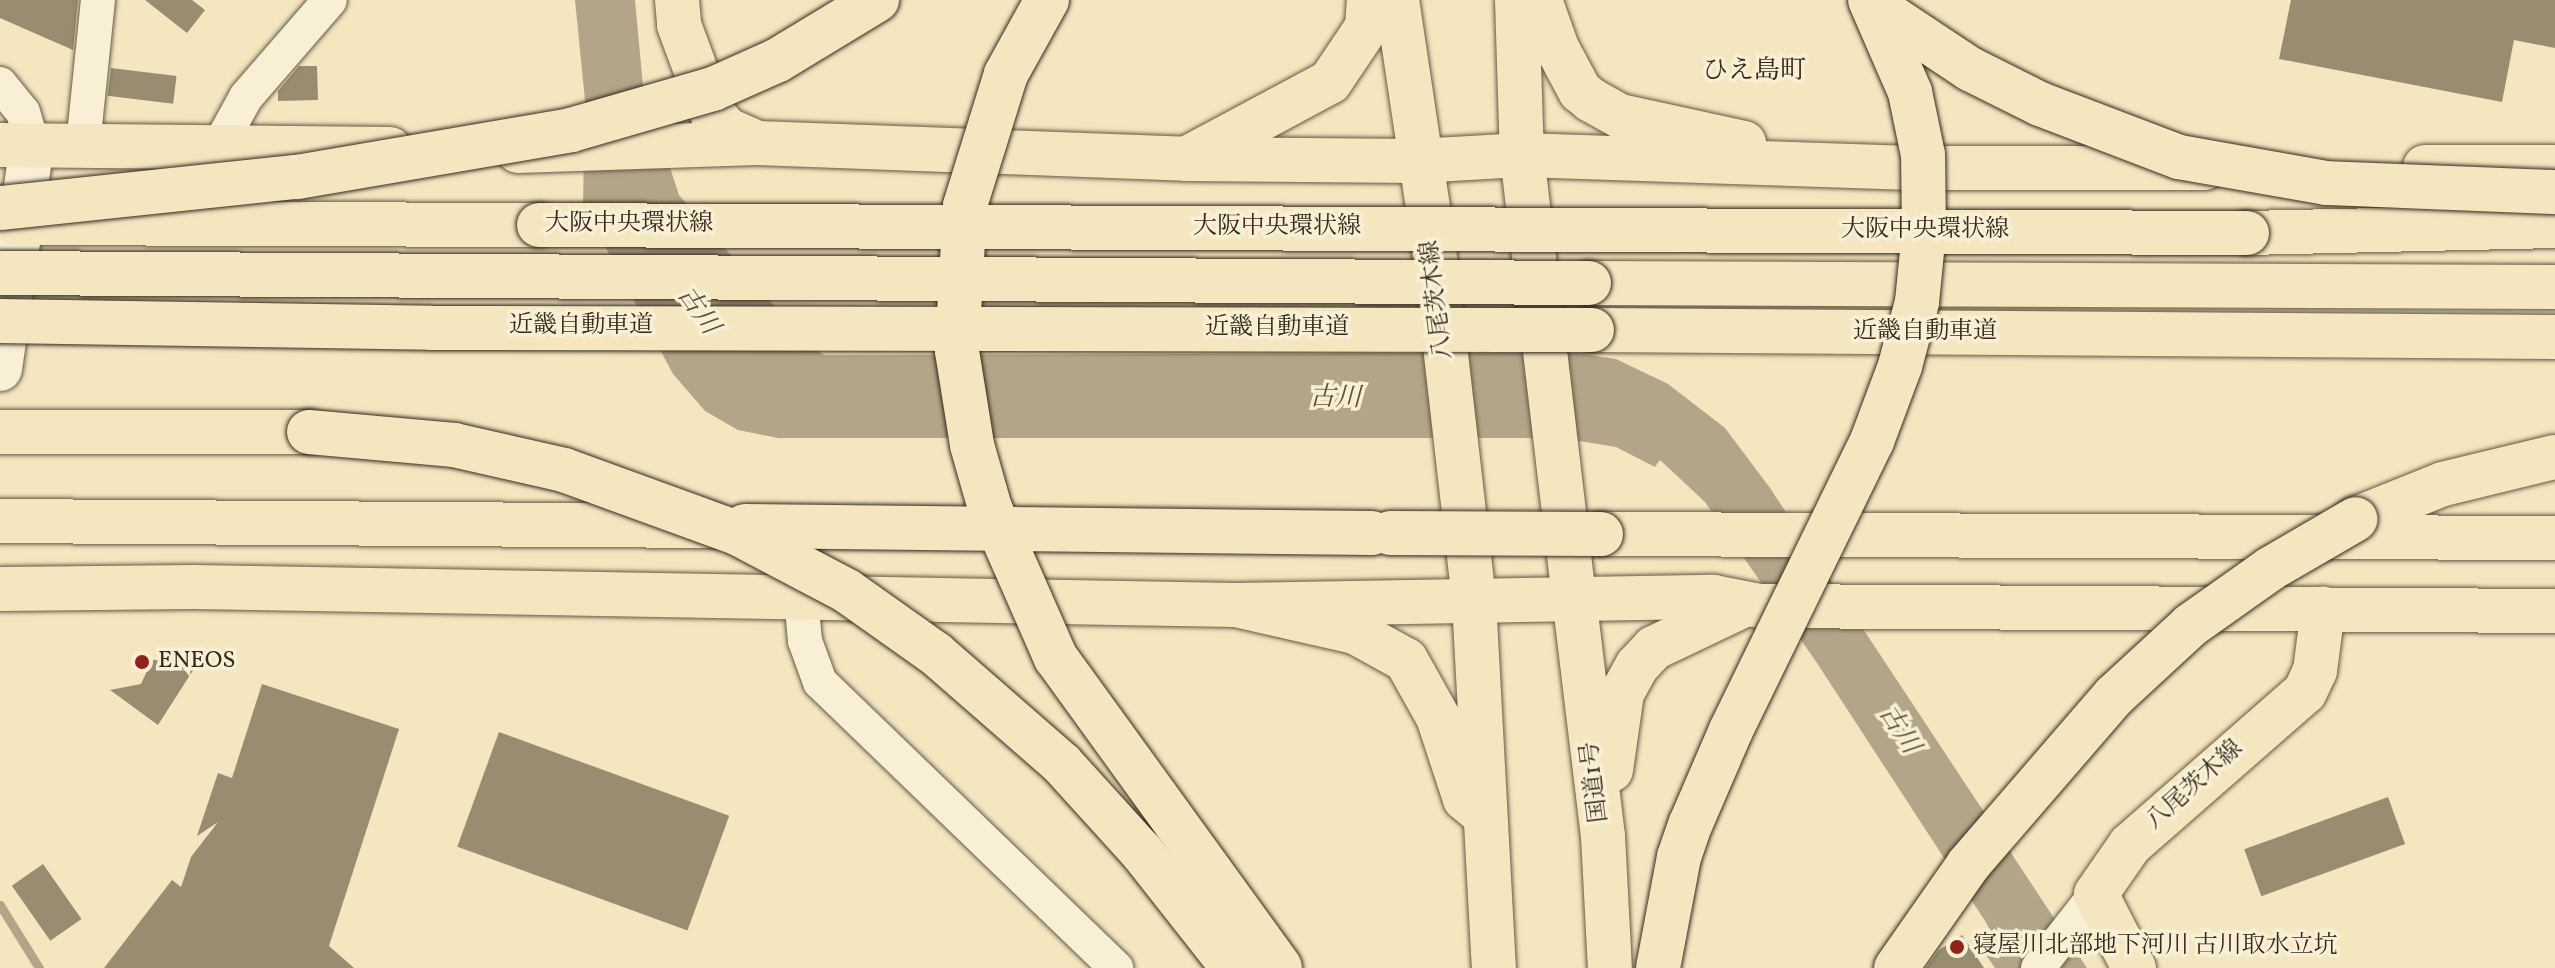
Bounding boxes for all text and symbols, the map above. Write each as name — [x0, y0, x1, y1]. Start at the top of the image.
district label: ひえ島町 — [1702, 56, 1806, 88]
street label: 大阪中央環状線 — [545, 211, 713, 239]
street label: 大阪中央環状線 — [1193, 214, 1361, 242]
street label: 大阪中央環状線 — [1841, 217, 2009, 245]
street label: 八尾茨木線 — [1416, 239, 1460, 361]
water label: 古川 — [669, 281, 725, 341]
street label: 近畿自動車道 — [509, 313, 653, 341]
street label: 近畿自動車道 — [1205, 315, 1349, 343]
street label: 近畿自動車道 — [1853, 319, 1997, 347]
water label: 古川 — [1309, 383, 1361, 415]
place label: ENEOS — [158, 648, 235, 676]
marker: ENEOS — [133, 653, 151, 671]
water label: 古川 — [1871, 700, 1925, 760]
street label: 八尾茨木線 — [2141, 735, 2249, 837]
street label: 国道1号 — [1577, 740, 1615, 824]
place label: 寝屋川北部地下河川 古川取水立坑 — [1973, 933, 2338, 961]
marker: 寝屋川北部地下河川 古川取水立坑 — [1948, 938, 1966, 956]

